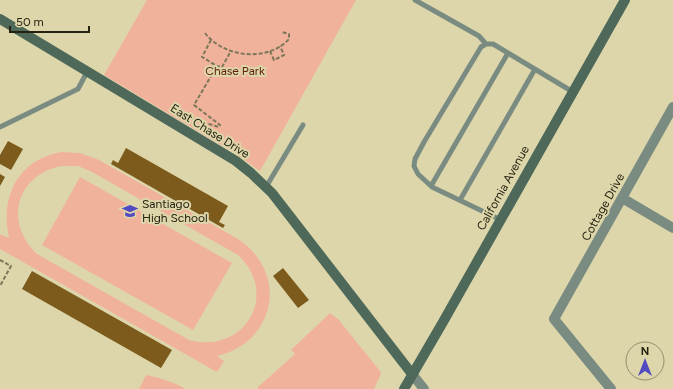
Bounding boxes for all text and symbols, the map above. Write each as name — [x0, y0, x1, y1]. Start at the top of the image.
scale bar — [10, 8, 89, 34]
text: 50 m — [16, 15, 44, 29]
park label: Chase Park — [205, 64, 265, 78]
street label: East Chase Drive — [168, 101, 253, 161]
street label: California Avenue — [474, 143, 532, 233]
street label: Cottage Drive — [579, 170, 628, 243]
place label: Santiago High School — [142, 197, 208, 225]
school or university icon: Santiago High School — [121, 202, 139, 220]
north arrow — [625, 341, 665, 381]
text: N — [641, 345, 649, 358]

